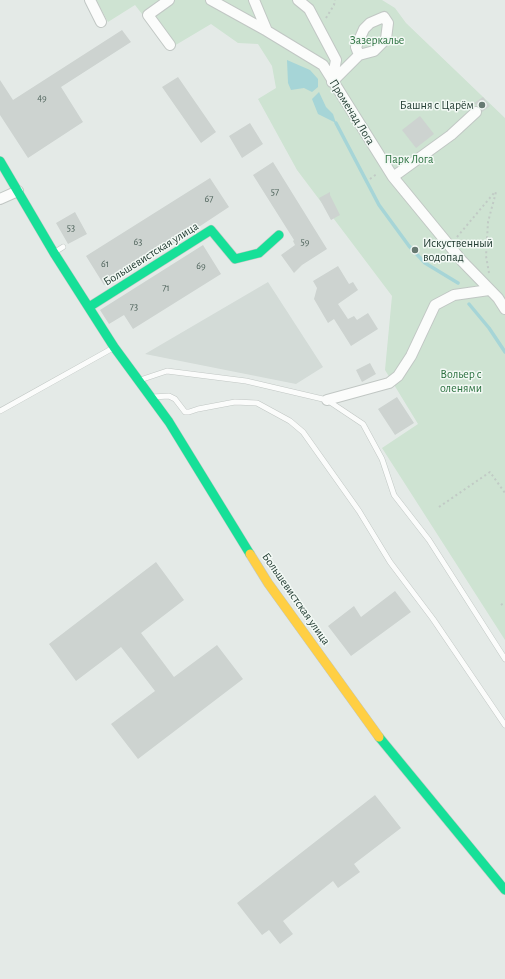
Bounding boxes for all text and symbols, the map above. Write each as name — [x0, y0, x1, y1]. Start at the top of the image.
park label: Зазеркалье — [350, 33, 404, 47]
street label: Променад Лога — [326, 76, 378, 148]
house number: 49 — [37, 92, 47, 104]
place label: Башня с Царём — [400, 98, 474, 112]
marker: Башня с Царём — [477, 100, 487, 110]
park label: Парк Лога — [385, 152, 433, 166]
house number: 57 — [271, 186, 279, 198]
house number: 67 — [205, 193, 213, 205]
street label: Большевистская улица — [101, 219, 201, 289]
house number: 53 — [67, 222, 75, 234]
house number: 63 — [134, 236, 142, 248]
house number: 59 — [301, 236, 309, 248]
place label: Искуственный водопад — [423, 236, 493, 264]
marker: Искуственный водопад — [410, 245, 420, 255]
house number: 61 — [101, 258, 109, 270]
house number: 69 — [196, 260, 206, 272]
house number: 71 — [162, 282, 170, 294]
house number: 73 — [130, 301, 138, 313]
park label: Вольер с оленями — [440, 367, 482, 395]
street label: Большевистская улица — [259, 550, 333, 648]

